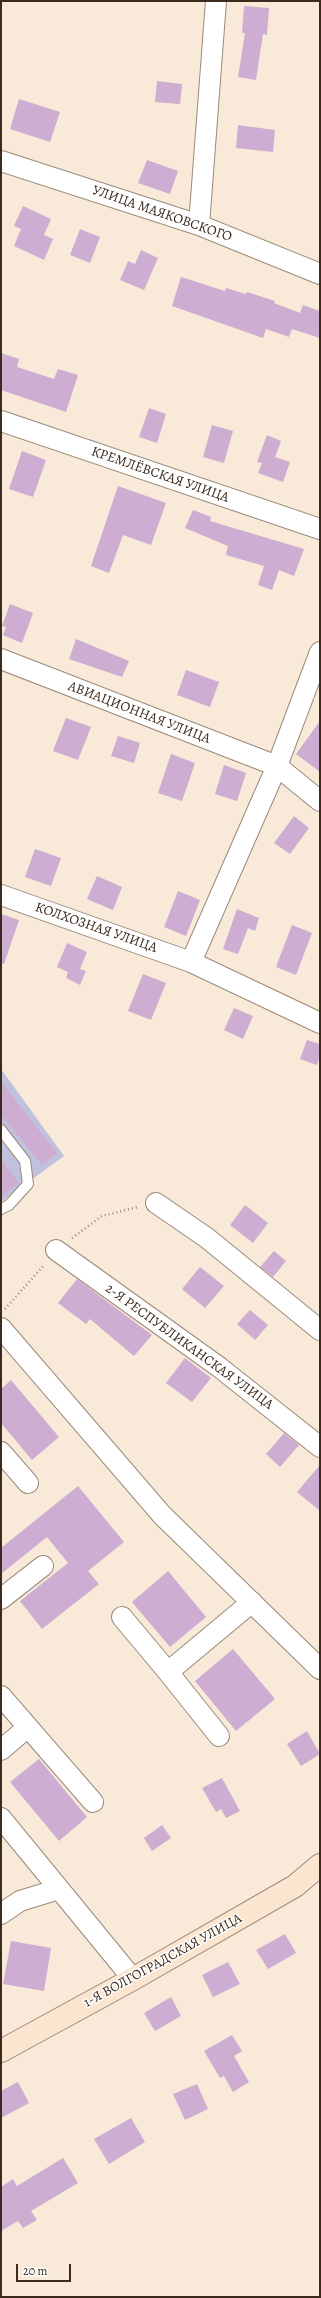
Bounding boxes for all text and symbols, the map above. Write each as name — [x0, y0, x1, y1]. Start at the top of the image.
street label: УЛИЦА МАЯКОВСКОГО — [90, 182, 234, 246]
street label: КРЕМЛЁВСКАЯ УЛИЦА — [89, 443, 231, 507]
street label: АВИАЦИОННАЯ УЛИЦА — [65, 678, 213, 748]
street label: КОЛХОЗНАЯ УЛИЦА — [33, 899, 159, 957]
street label: 2-Я РЕСПУБЛИКАНСКАЯ УЛИЦА — [102, 1280, 276, 1414]
street label: 1-Я ВОЛГОГРАДСКАЯ УЛИЦА — [81, 1910, 245, 2012]
scale bar — [18, 2256, 73, 2282]
text: 20 m — [23, 2263, 47, 2279]

